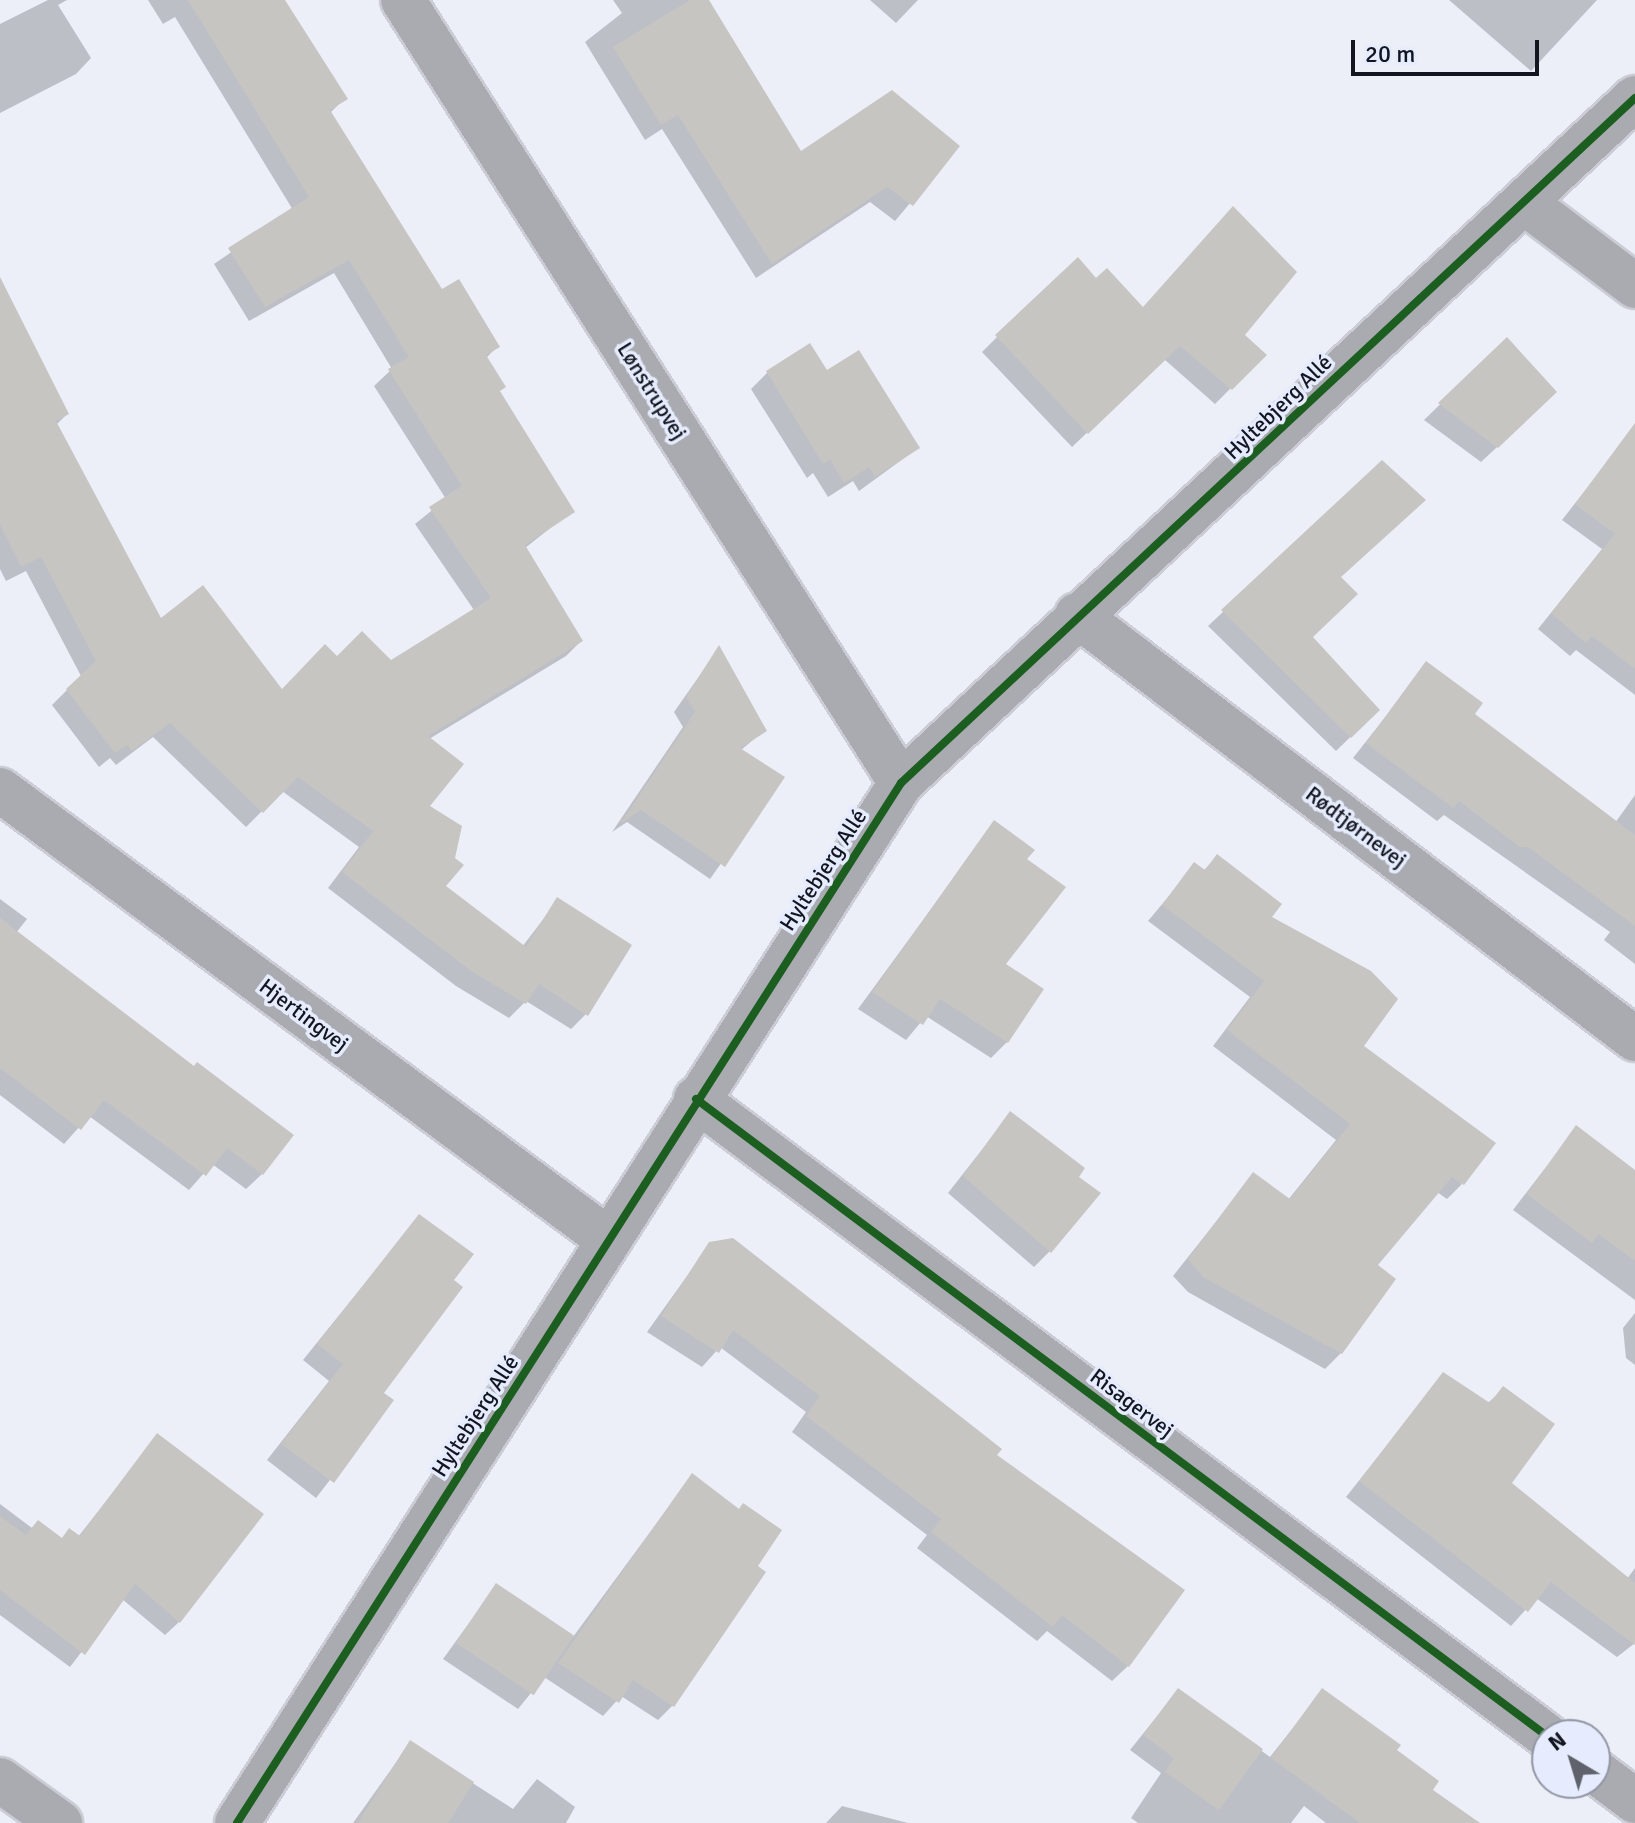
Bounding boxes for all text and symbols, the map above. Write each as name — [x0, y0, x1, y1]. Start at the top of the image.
scale bar — [1355, 24, 1543, 74]
text: 20 m — [1365, 39, 1415, 69]
street label: Lønstrupvej — [612, 337, 692, 445]
street label: Hyltebjerg Allé — [1219, 349, 1337, 465]
street label: Rødtjørnevej — [1300, 781, 1412, 873]
street label: Hyltebjerg Allé — [774, 804, 872, 936]
street label: Hjertingvej — [254, 973, 354, 1057]
street label: Hyltebjerg Allé — [426, 1350, 524, 1482]
street label: Risagervej — [1085, 1363, 1179, 1443]
north arrow — [1531, 1719, 1611, 1799]
text: N — [1543, 1726, 1571, 1757]

